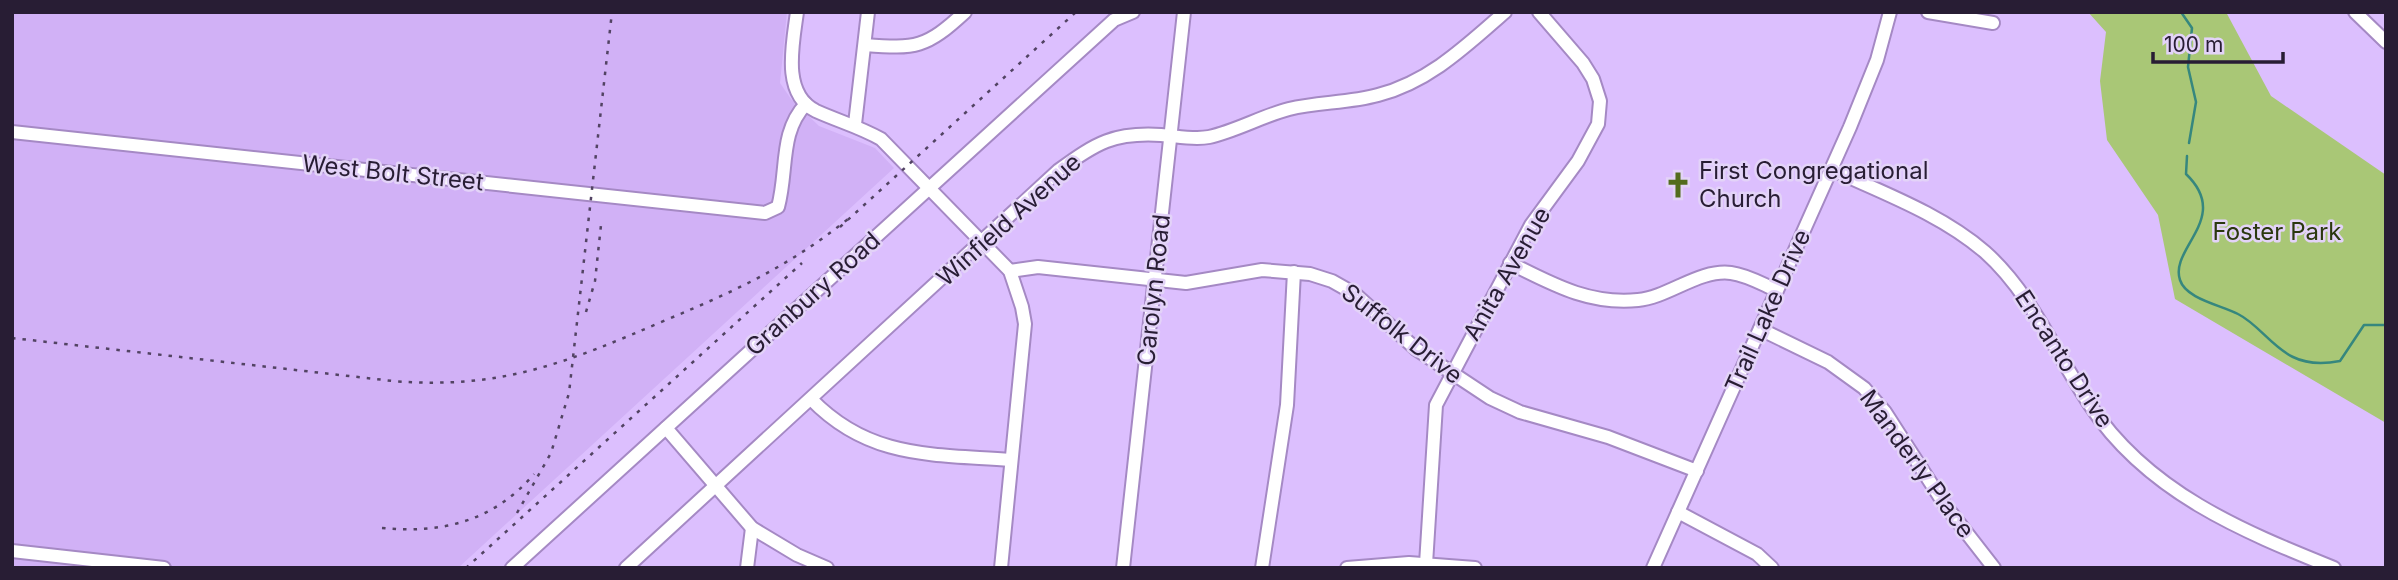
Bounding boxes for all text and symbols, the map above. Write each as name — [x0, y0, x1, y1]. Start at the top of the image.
scale bar — [2153, 21, 2282, 65]
text: 100 m — [2164, 32, 2223, 57]
street label: Winfield Avenue — [931, 147, 1087, 292]
street label: West Bolt Street — [301, 149, 485, 196]
place label: First Congregational Church — [1699, 156, 1928, 213]
church icon: First Congregational Church — [1663, 170, 1693, 200]
street label: Anita Avenue — [1457, 202, 1556, 346]
street label: Carolyn Road — [1131, 213, 1176, 367]
park label: Foster Park — [2212, 217, 2342, 246]
street label: Trail Lake Drive — [1719, 225, 1816, 397]
street label: Granbury Road — [739, 226, 886, 362]
street label: Suffolk Drive — [1336, 277, 1469, 390]
street label: Encanto Drive — [2009, 284, 2120, 433]
street label: Manderly Place — [1854, 384, 1981, 543]

